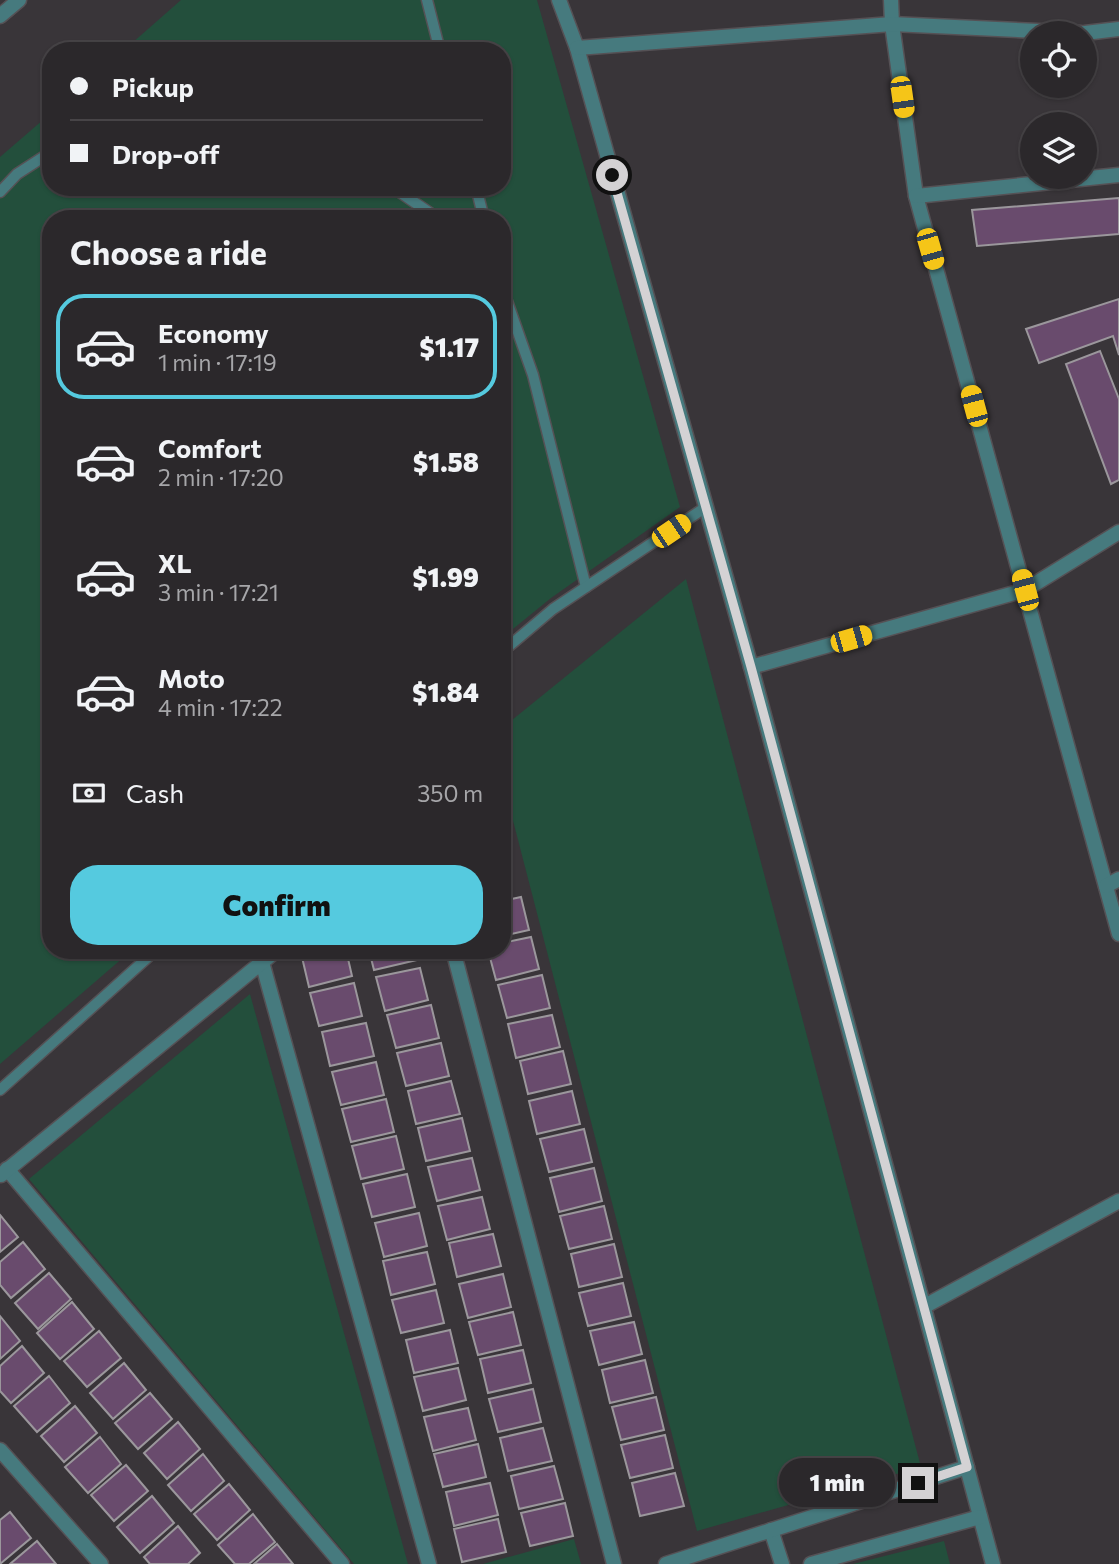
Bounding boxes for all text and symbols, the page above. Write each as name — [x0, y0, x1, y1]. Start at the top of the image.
map controls — [1020, 21, 1097, 189]
button: locate — [1020, 21, 1097, 98]
text: Pickup — [112, 71, 194, 102]
car — [889, 75, 916, 119]
button: layers — [1020, 112, 1097, 189]
text: Drop-off — [112, 138, 219, 169]
route start — [596, 159, 628, 191]
car — [915, 226, 946, 272]
text: Choose a ride — [70, 232, 267, 272]
icon: car — [74, 315, 137, 378]
text: Economy — [158, 317, 269, 348]
text: $1.17 — [420, 331, 479, 362]
text: 1 min · 17:19 — [158, 348, 277, 376]
car — [959, 383, 990, 429]
icon: car — [74, 430, 137, 493]
text: Comfort — [158, 432, 261, 463]
text: $1.58 — [413, 446, 479, 477]
text: 2 min · 17:20 — [158, 463, 284, 491]
car — [648, 511, 695, 551]
icon: car — [74, 545, 137, 608]
text: XL — [158, 547, 192, 578]
text: $1.99 — [412, 561, 479, 592]
car — [1010, 567, 1041, 613]
text: 3 min · 17:21 — [158, 578, 279, 606]
car — [828, 623, 875, 655]
icon: car — [74, 660, 137, 723]
text: Moto — [158, 662, 225, 693]
text: $1.84 — [412, 676, 479, 707]
text: 4 min · 17:22 — [158, 693, 283, 721]
icon: cash — [70, 774, 108, 812]
text: Cash — [126, 777, 184, 808]
text: 350 m — [417, 779, 483, 807]
button: Confirm — [70, 865, 483, 945]
callout: 1 min — [778, 1458, 894, 1508]
route end — [902, 1467, 934, 1499]
text: 1 min — [809, 1468, 865, 1496]

